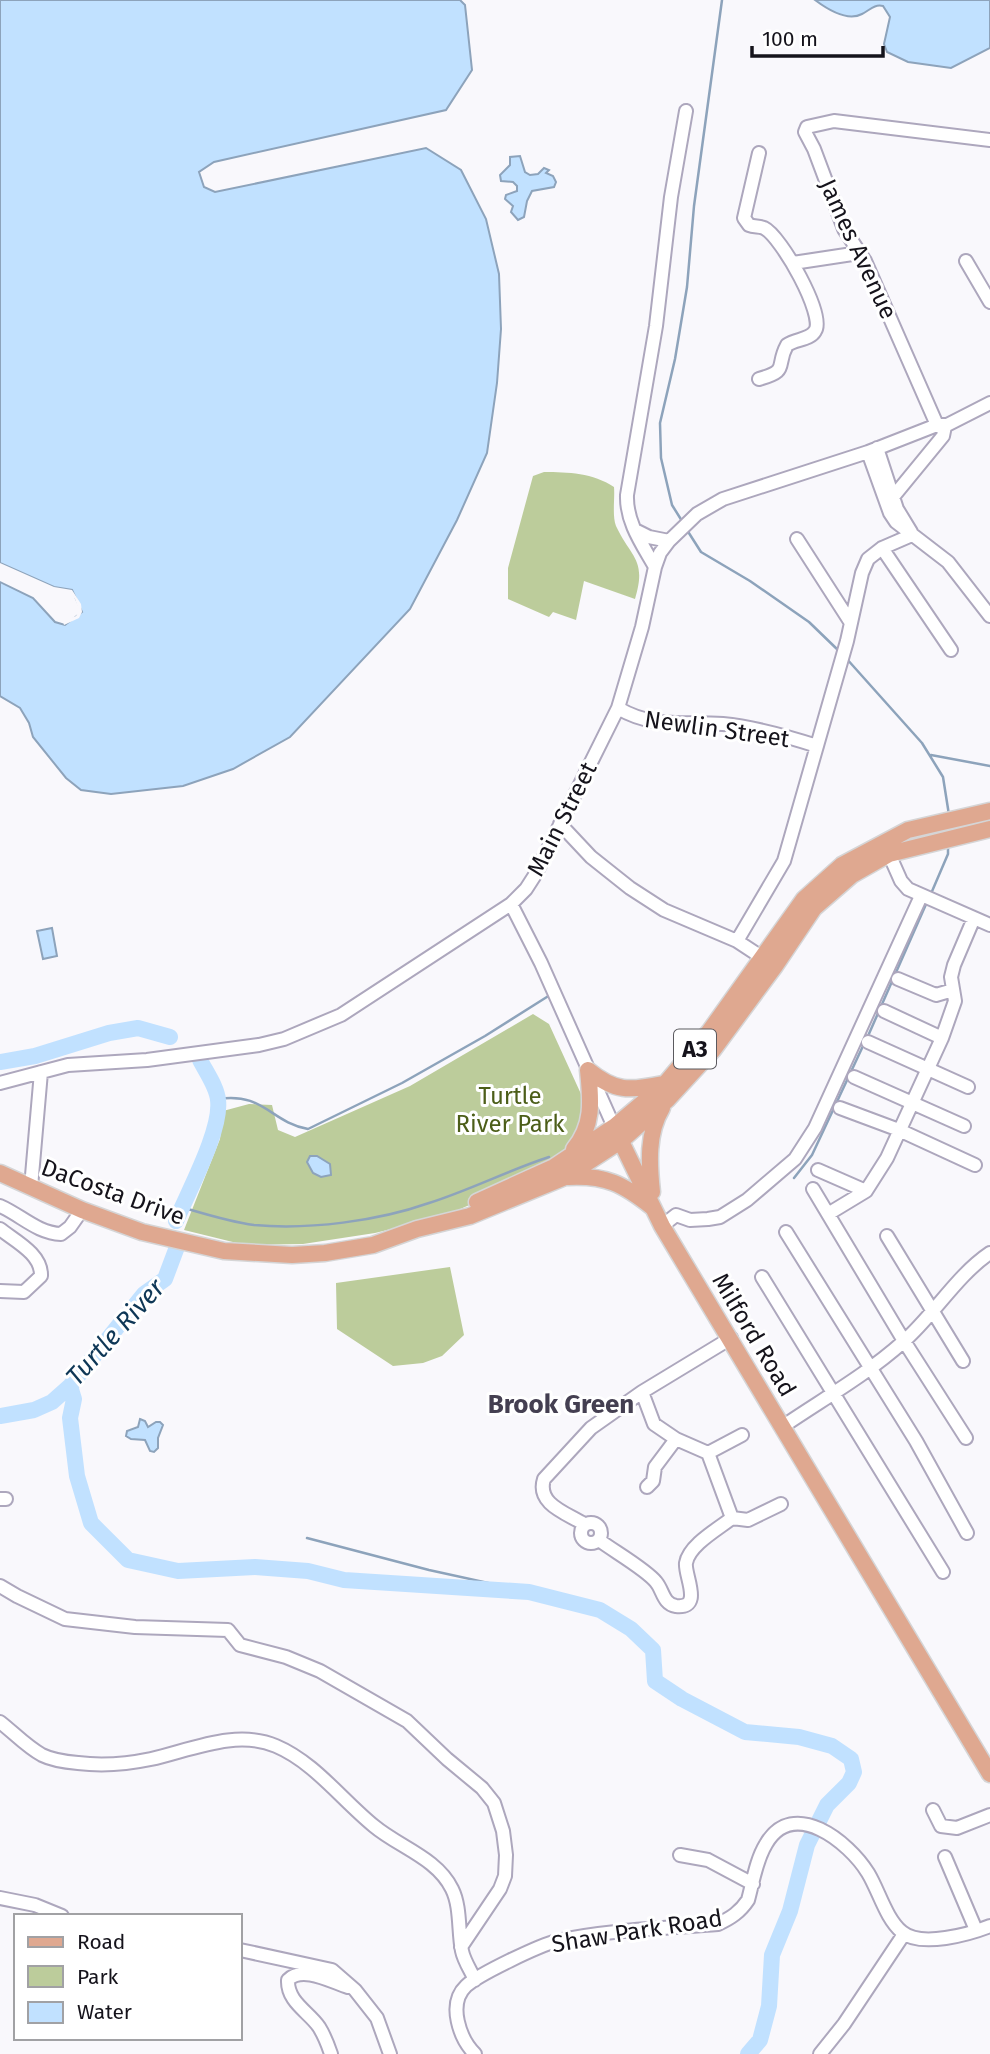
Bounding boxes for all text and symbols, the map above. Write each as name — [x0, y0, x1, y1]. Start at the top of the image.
scale bar — [752, 14, 883, 58]
text: 100 m — [762, 26, 818, 52]
street label: James Avenue — [813, 175, 903, 323]
street label: Newlin Street — [643, 705, 792, 753]
street label: Main Street — [521, 757, 603, 881]
road number: A3 — [674, 1030, 716, 1068]
park label: Turtle River Park — [456, 1082, 565, 1138]
street label: DaCosta Drive — [37, 1153, 189, 1231]
street label: Milford Road — [706, 1268, 802, 1402]
water label: Turtle River — [60, 1272, 172, 1392]
district label: Brook Green — [488, 1389, 634, 1420]
street label: Shaw Park Road — [550, 1904, 724, 1958]
legend — [14, 1914, 242, 2040]
text: Road — [77, 1929, 125, 1955]
text: Park — [77, 1964, 119, 1990]
text: Water — [77, 1999, 132, 2025]

